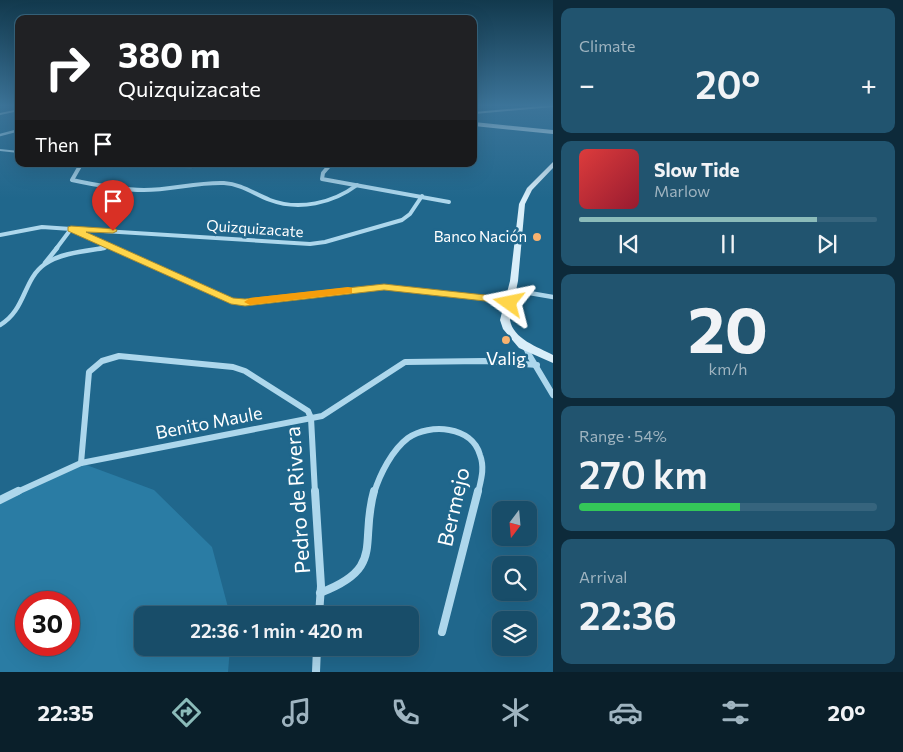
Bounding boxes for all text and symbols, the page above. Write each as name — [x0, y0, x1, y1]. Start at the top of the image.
text: 380 m — [118, 32, 221, 75]
icon: right — [35, 35, 100, 100]
text: Climate — [579, 36, 635, 55]
text: 20° — [695, 60, 760, 107]
text: − — [579, 67, 595, 101]
text: + — [861, 67, 877, 101]
text: Quizquizacate — [118, 75, 261, 102]
icon: arrive — [89, 130, 117, 158]
text: Then — [35, 133, 79, 156]
text: Slow Tide — [654, 158, 740, 181]
pin — [92, 180, 134, 231]
text: Marlow — [654, 181, 710, 200]
icon: arrive — [99, 187, 127, 215]
street label: Quizquizacate — [206, 216, 304, 240]
place label: Banco Nación — [434, 227, 527, 245]
icon: previous — [615, 230, 643, 258]
icon: pause — [714, 230, 742, 258]
icon: next — [813, 230, 841, 258]
marker: Banco Nación — [531, 231, 543, 243]
position arrow — [482, 276, 534, 328]
text: 20 — [688, 287, 768, 366]
marker: Valig — [500, 334, 512, 346]
place label: Valig — [486, 347, 526, 369]
text: km/h — [709, 359, 747, 378]
street label: Benito Maule — [154, 401, 264, 443]
street label: Pedro de Rivera — [279, 425, 314, 575]
text: Range · 54% — [579, 426, 667, 445]
text: 270 km — [579, 450, 708, 497]
street label: Bermejo — [431, 465, 474, 549]
north arrow — [492, 501, 538, 546]
map controls — [492, 501, 537, 656]
button: search — [492, 556, 537, 601]
text: Arrival — [579, 567, 627, 586]
speed limit sign: 30 — [15, 591, 80, 656]
text: 22:36 — [579, 591, 677, 638]
button: layers — [492, 611, 537, 656]
text: 22:36 · 1 min · 420 m — [190, 619, 363, 642]
icon: directions — [169, 695, 204, 730]
icon: music — [279, 695, 314, 730]
icon: phone — [388, 695, 423, 730]
icon: climate — [498, 695, 533, 730]
icon: car — [608, 695, 643, 730]
icon: filters — [718, 695, 753, 730]
text: 22:35 — [37, 699, 94, 726]
text: 20° — [828, 699, 866, 726]

